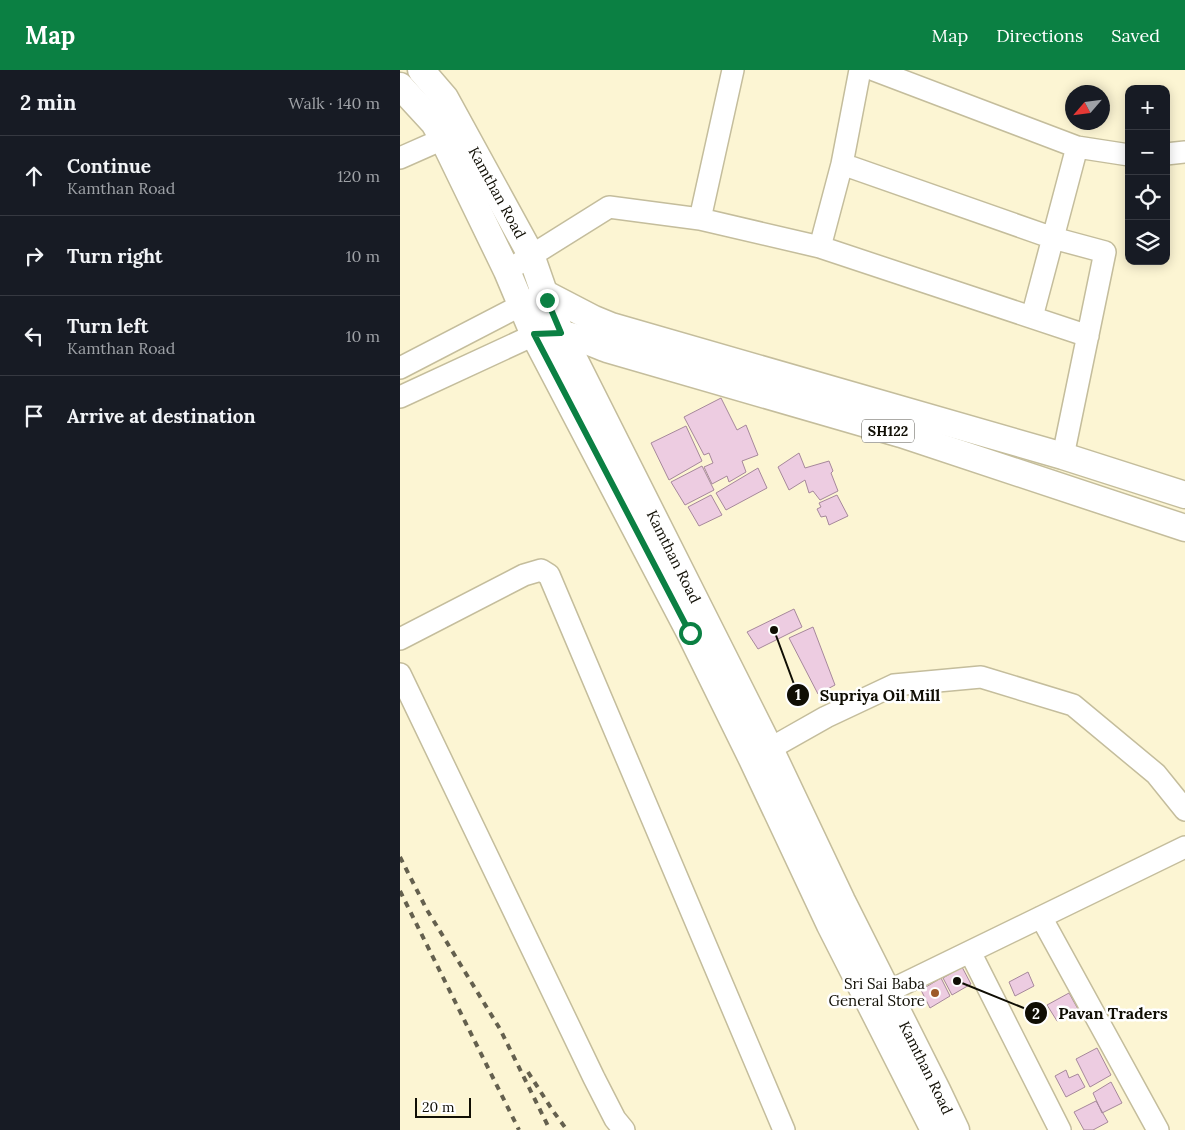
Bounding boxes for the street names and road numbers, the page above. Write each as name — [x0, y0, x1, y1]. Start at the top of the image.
street label: Kamthan Road — [465, 143, 530, 242]
road number: SH122 — [862, 420, 914, 442]
street label: Kamthan Road — [643, 507, 705, 606]
street label: Kamthan Road — [895, 1018, 957, 1117]

